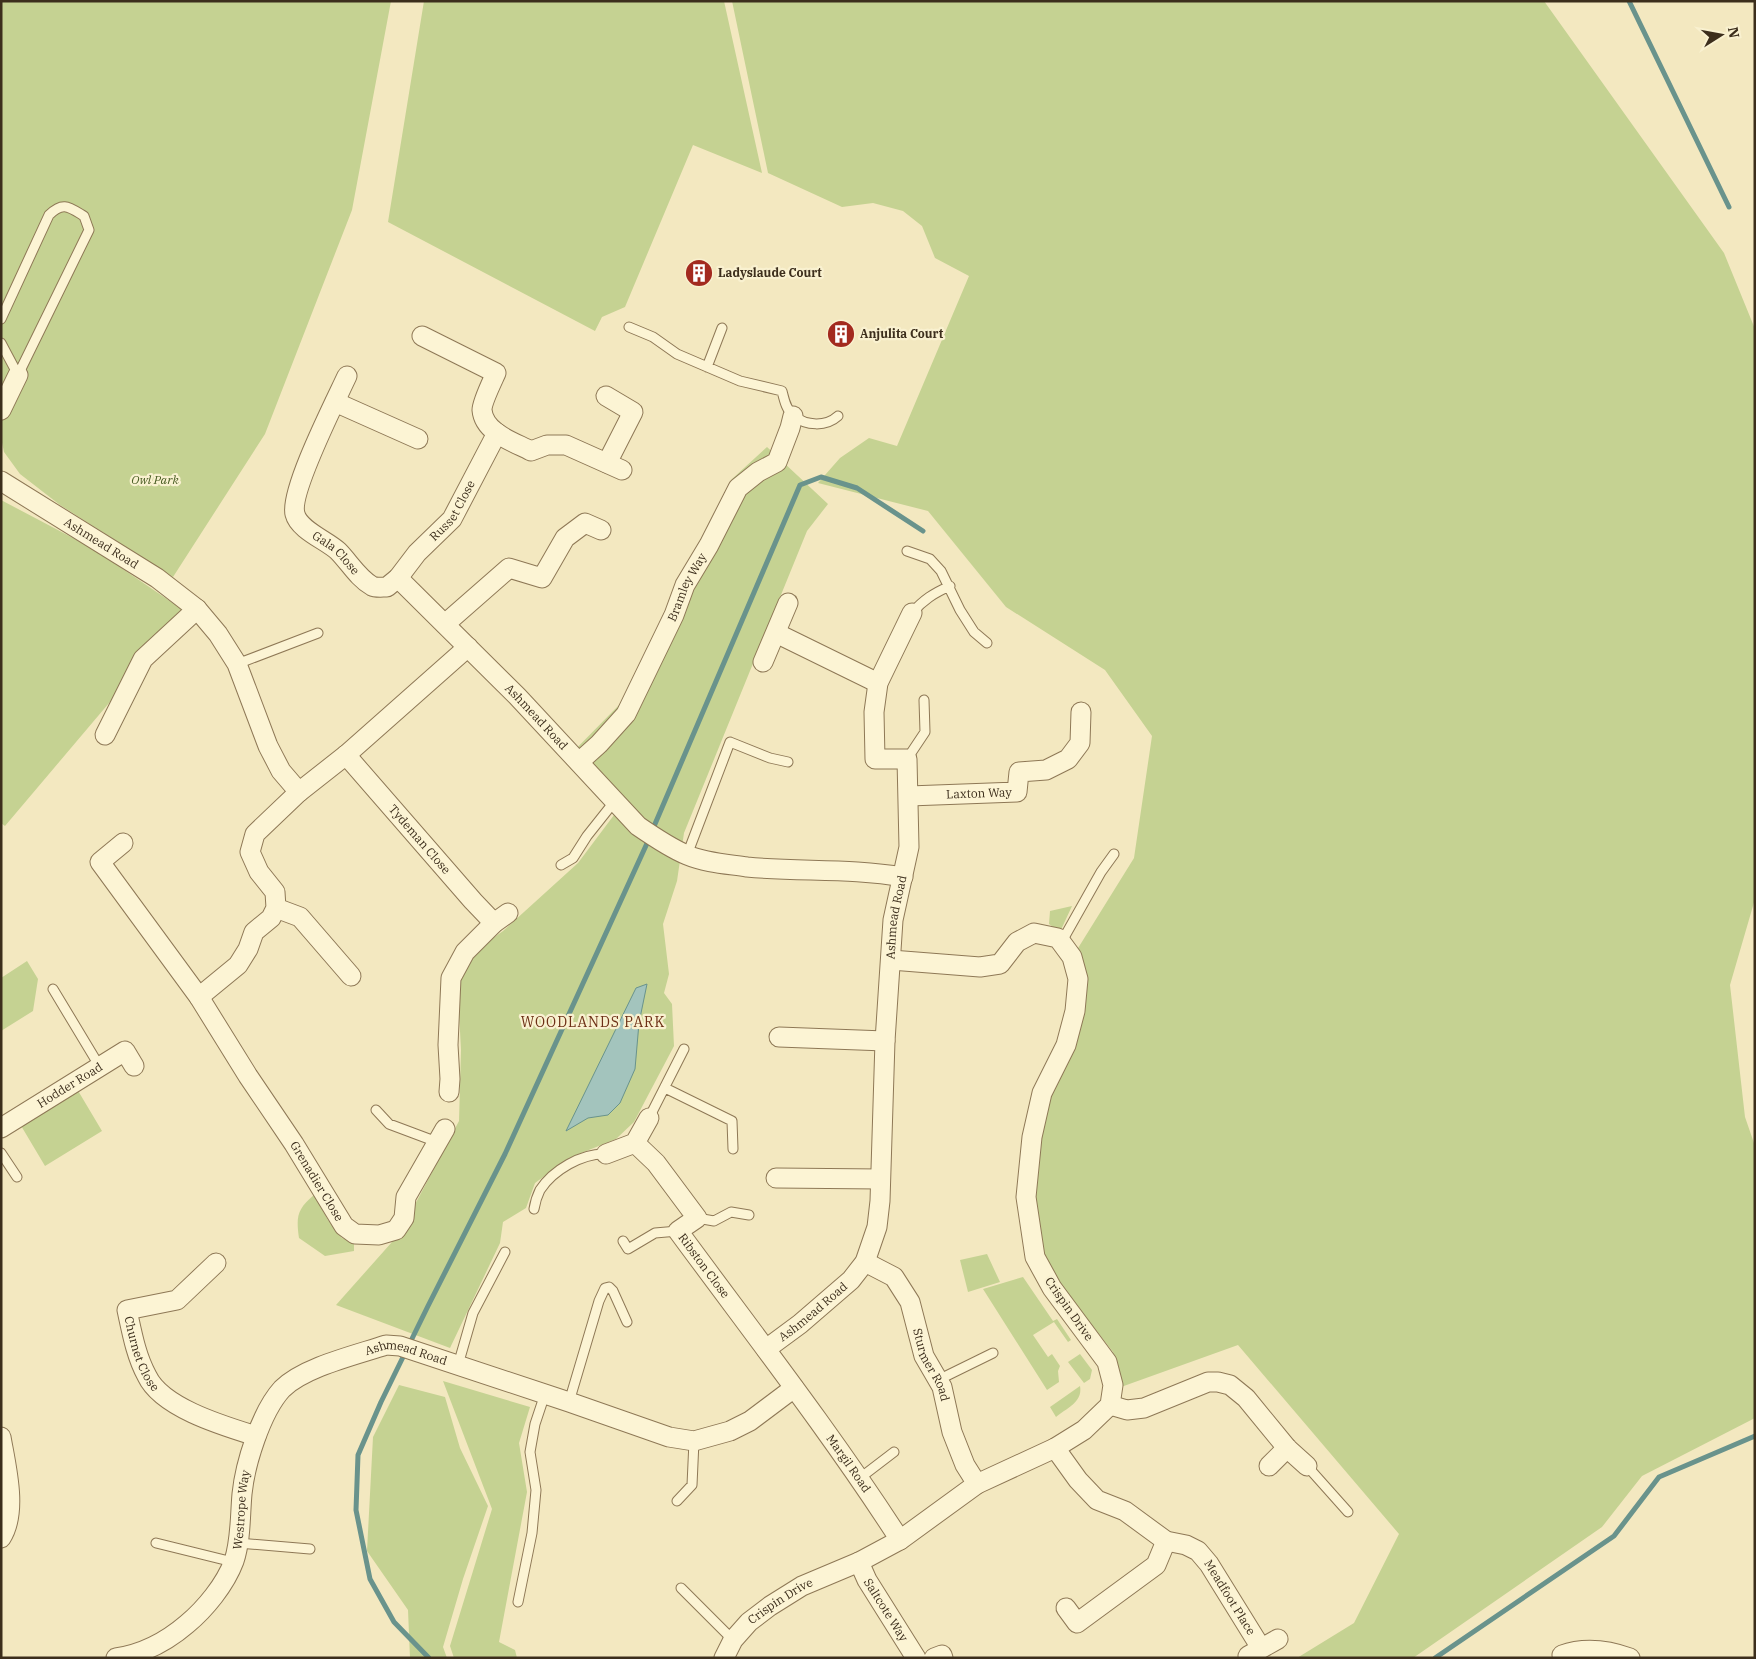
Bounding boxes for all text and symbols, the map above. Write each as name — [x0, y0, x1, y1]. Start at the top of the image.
north arrow — [1696, 10, 1746, 60]
text: N — [1724, 25, 1744, 40]
building icon: Ladyslaude Court — [684, 258, 714, 288]
place label: Ladyslaude Court — [718, 265, 822, 280]
building icon: Anjulita Court — [826, 319, 856, 349]
place label: Anjulita Court — [860, 326, 944, 341]
park label: Owl Park — [131, 472, 179, 487]
street label: Russet Close — [426, 477, 478, 544]
street label: Ashmead Road — [61, 514, 141, 572]
street label: Gala Close — [310, 528, 363, 578]
street label: Bramley Way — [664, 550, 710, 624]
street label: Ashmead Road — [502, 680, 571, 753]
street label: Laxton Way — [946, 784, 1013, 802]
street label: Tydeman Close — [386, 801, 454, 877]
street label: Ashmead Road — [882, 874, 910, 960]
district label: WOODLANDS PARK — [521, 1013, 665, 1031]
street label: Hodder Road — [34, 1059, 105, 1111]
street label: Grenadier Close — [287, 1138, 347, 1224]
street label: Ribston Close — [675, 1230, 733, 1301]
street label: Crispin Drive — [1042, 1274, 1097, 1344]
street label: Ashmead Road — [775, 1279, 850, 1344]
street label: Churnet Close — [122, 1315, 163, 1394]
street label: Sturmer Road — [910, 1326, 953, 1403]
street label: Ashmead Road — [363, 1337, 449, 1368]
street label: Margil Road — [823, 1431, 874, 1495]
street label: Westrope Way — [229, 1468, 253, 1551]
street label: Meadfoot Place — [1201, 1557, 1259, 1638]
street label: Crispin Drive — [745, 1574, 815, 1627]
street label: Saltcote Way — [861, 1575, 912, 1644]

